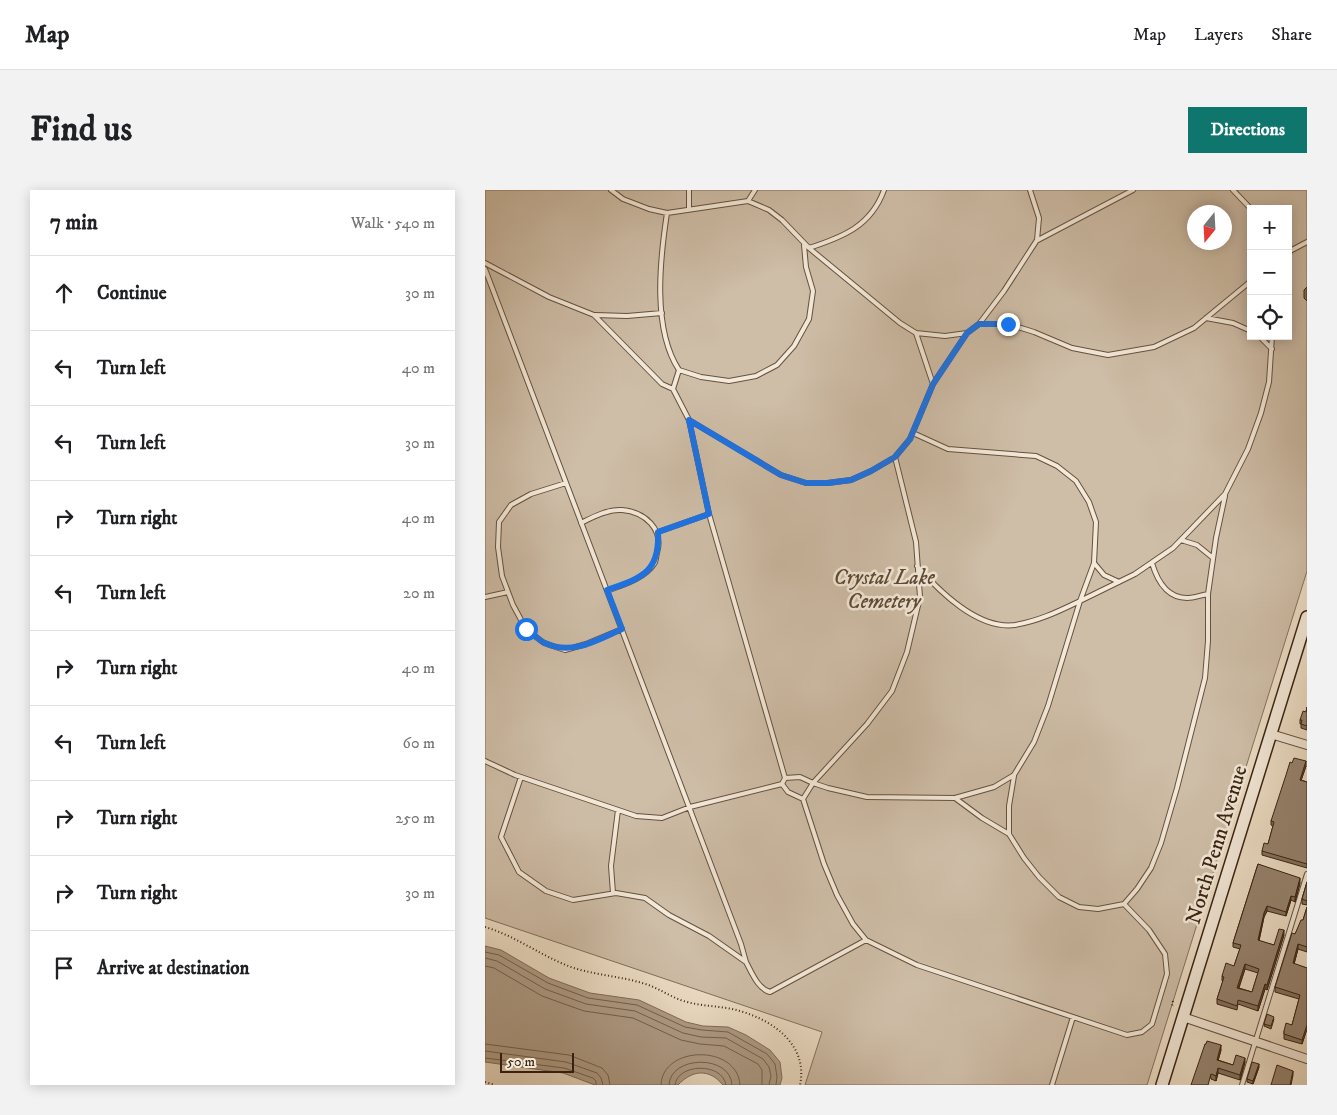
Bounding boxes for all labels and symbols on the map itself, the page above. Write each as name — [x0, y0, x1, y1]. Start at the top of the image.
north arrow — [1187, 205, 1232, 250]
route end — [997, 313, 1020, 336]
park label: Crystal Lake Cemetery — [833, 565, 935, 615]
route start — [515, 618, 538, 641]
street label: North Penn Avenue — [1181, 762, 1254, 928]
scale bar — [500, 1050, 574, 1073]

